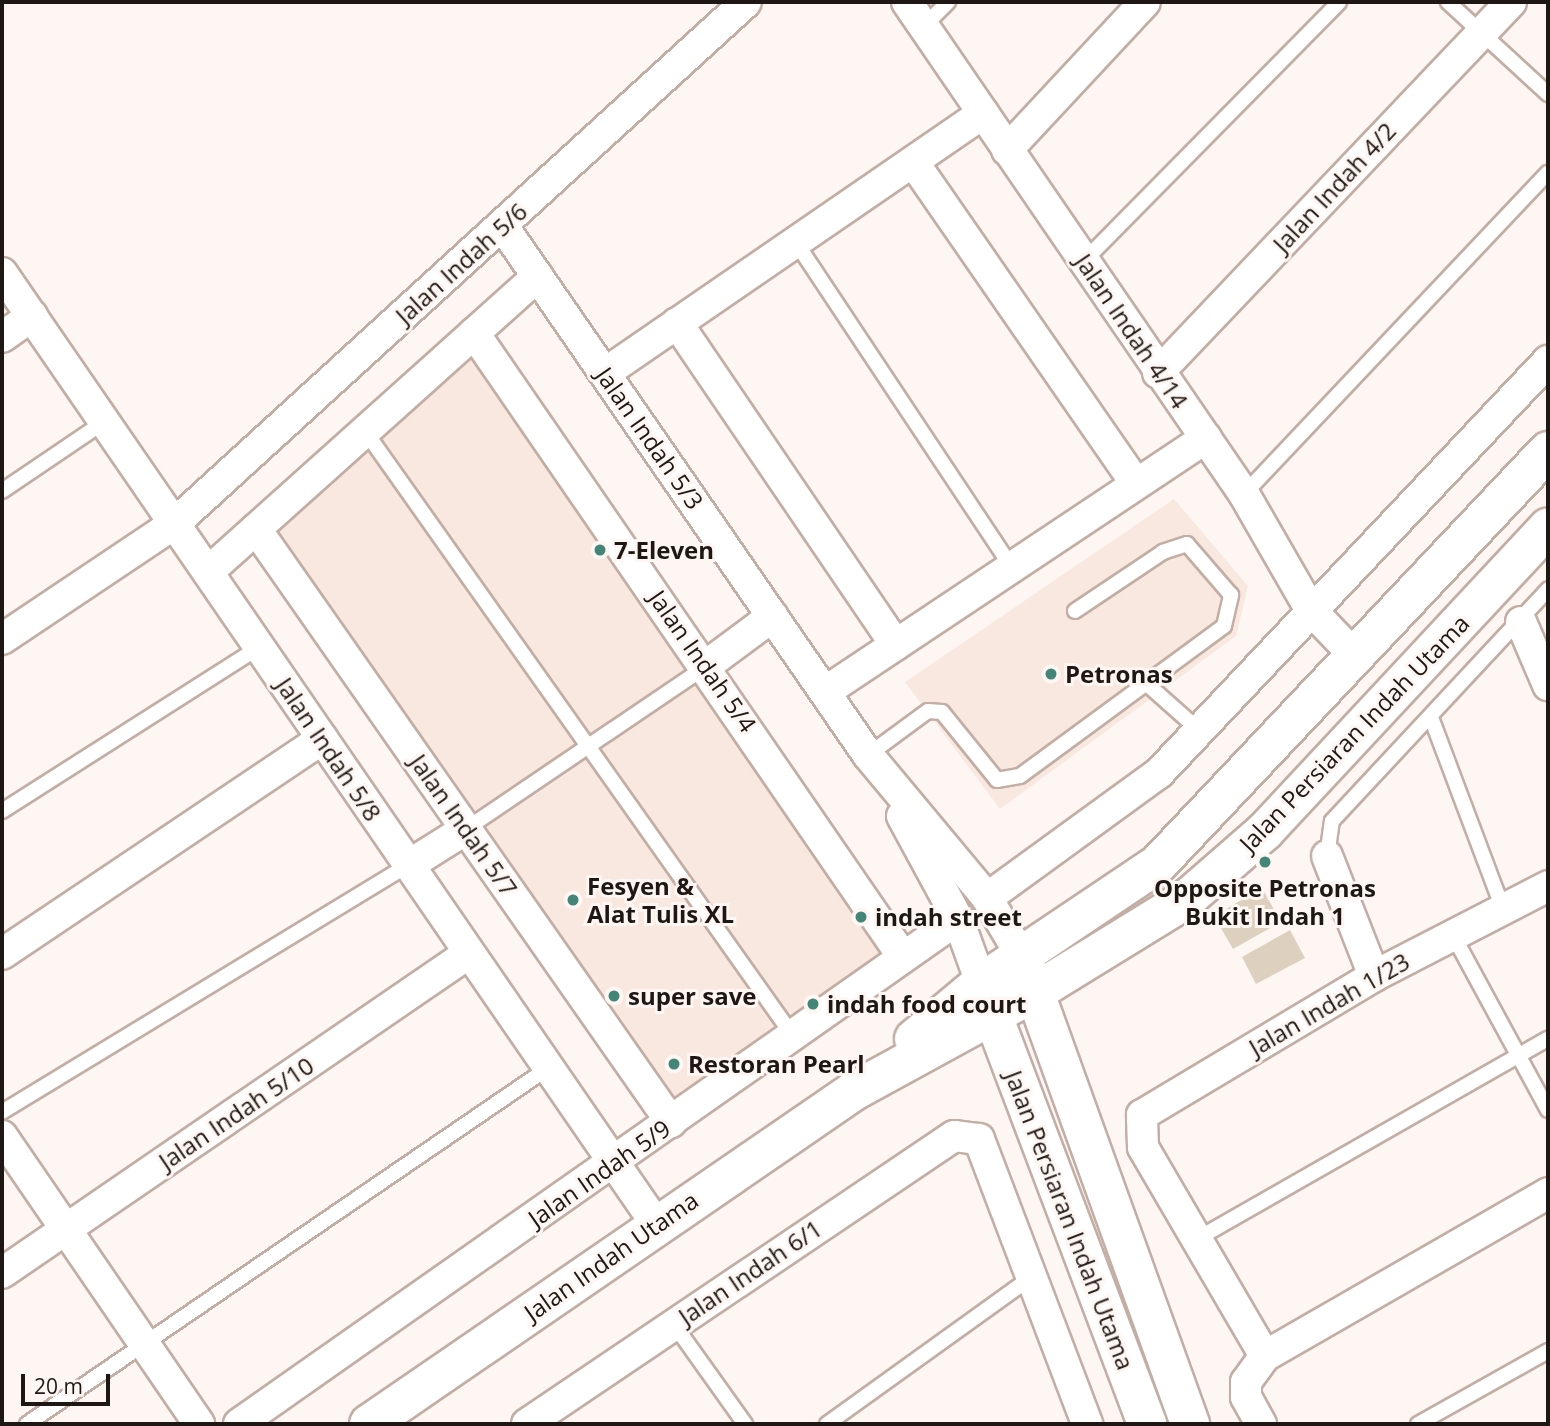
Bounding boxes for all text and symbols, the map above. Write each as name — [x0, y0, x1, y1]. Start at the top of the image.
street label: Jalan Indah 4/2 — [1267, 116, 1401, 258]
street label: Jalan Indah 5/6 — [389, 197, 533, 329]
street label: Jalan Indah 4/14 — [1070, 248, 1194, 414]
street label: Jalan Indah 5/3 — [590, 361, 710, 515]
place label: 7-Eleven — [614, 536, 714, 564]
marker: 7-Eleven — [592, 542, 608, 558]
street label: Jalan Indah 5/4 — [643, 584, 763, 738]
street label: Jalan Persiaran Indah Utama — [1233, 609, 1475, 857]
place label: Petronas — [1065, 660, 1173, 688]
marker: Petronas — [1043, 666, 1059, 682]
street label: Jalan Indah 5/8 — [270, 672, 388, 826]
street label: Jalan Indah 5/7 — [404, 748, 524, 902]
marker: Opposite Petronas Bukit Indah 1 — [1257, 854, 1273, 870]
place label: Fesyen & Alat Tulis XL — [587, 872, 734, 928]
place label: Opposite Petronas Bukit Indah 1 — [1154, 874, 1376, 930]
marker: Fesyen & Alat Tulis XL — [565, 892, 581, 908]
place label: indah street — [875, 903, 1022, 931]
marker: indah street — [853, 909, 869, 925]
street label: Jalan Indah 1/23 — [1244, 946, 1414, 1062]
place label: super save — [628, 982, 756, 1010]
marker: super save — [606, 988, 622, 1004]
place label: indah food court — [827, 990, 1027, 1018]
marker: indah food court — [805, 996, 821, 1012]
place label: Restoran Pearl — [688, 1050, 865, 1078]
street label: Jalan Indah 5/10 — [153, 1051, 319, 1175]
marker: Restoran Pearl — [666, 1056, 682, 1072]
street label: Jalan Persiaran Indah Utama — [1000, 1066, 1140, 1374]
street label: Jalan Indah 5/9 — [522, 1113, 676, 1233]
street label: Jalan Indah Utama — [519, 1185, 703, 1327]
street label: Jalan Indah 6/1 — [673, 1213, 827, 1331]
scale bar — [24, 1360, 114, 1404]
text: 20 m — [34, 1372, 83, 1400]

